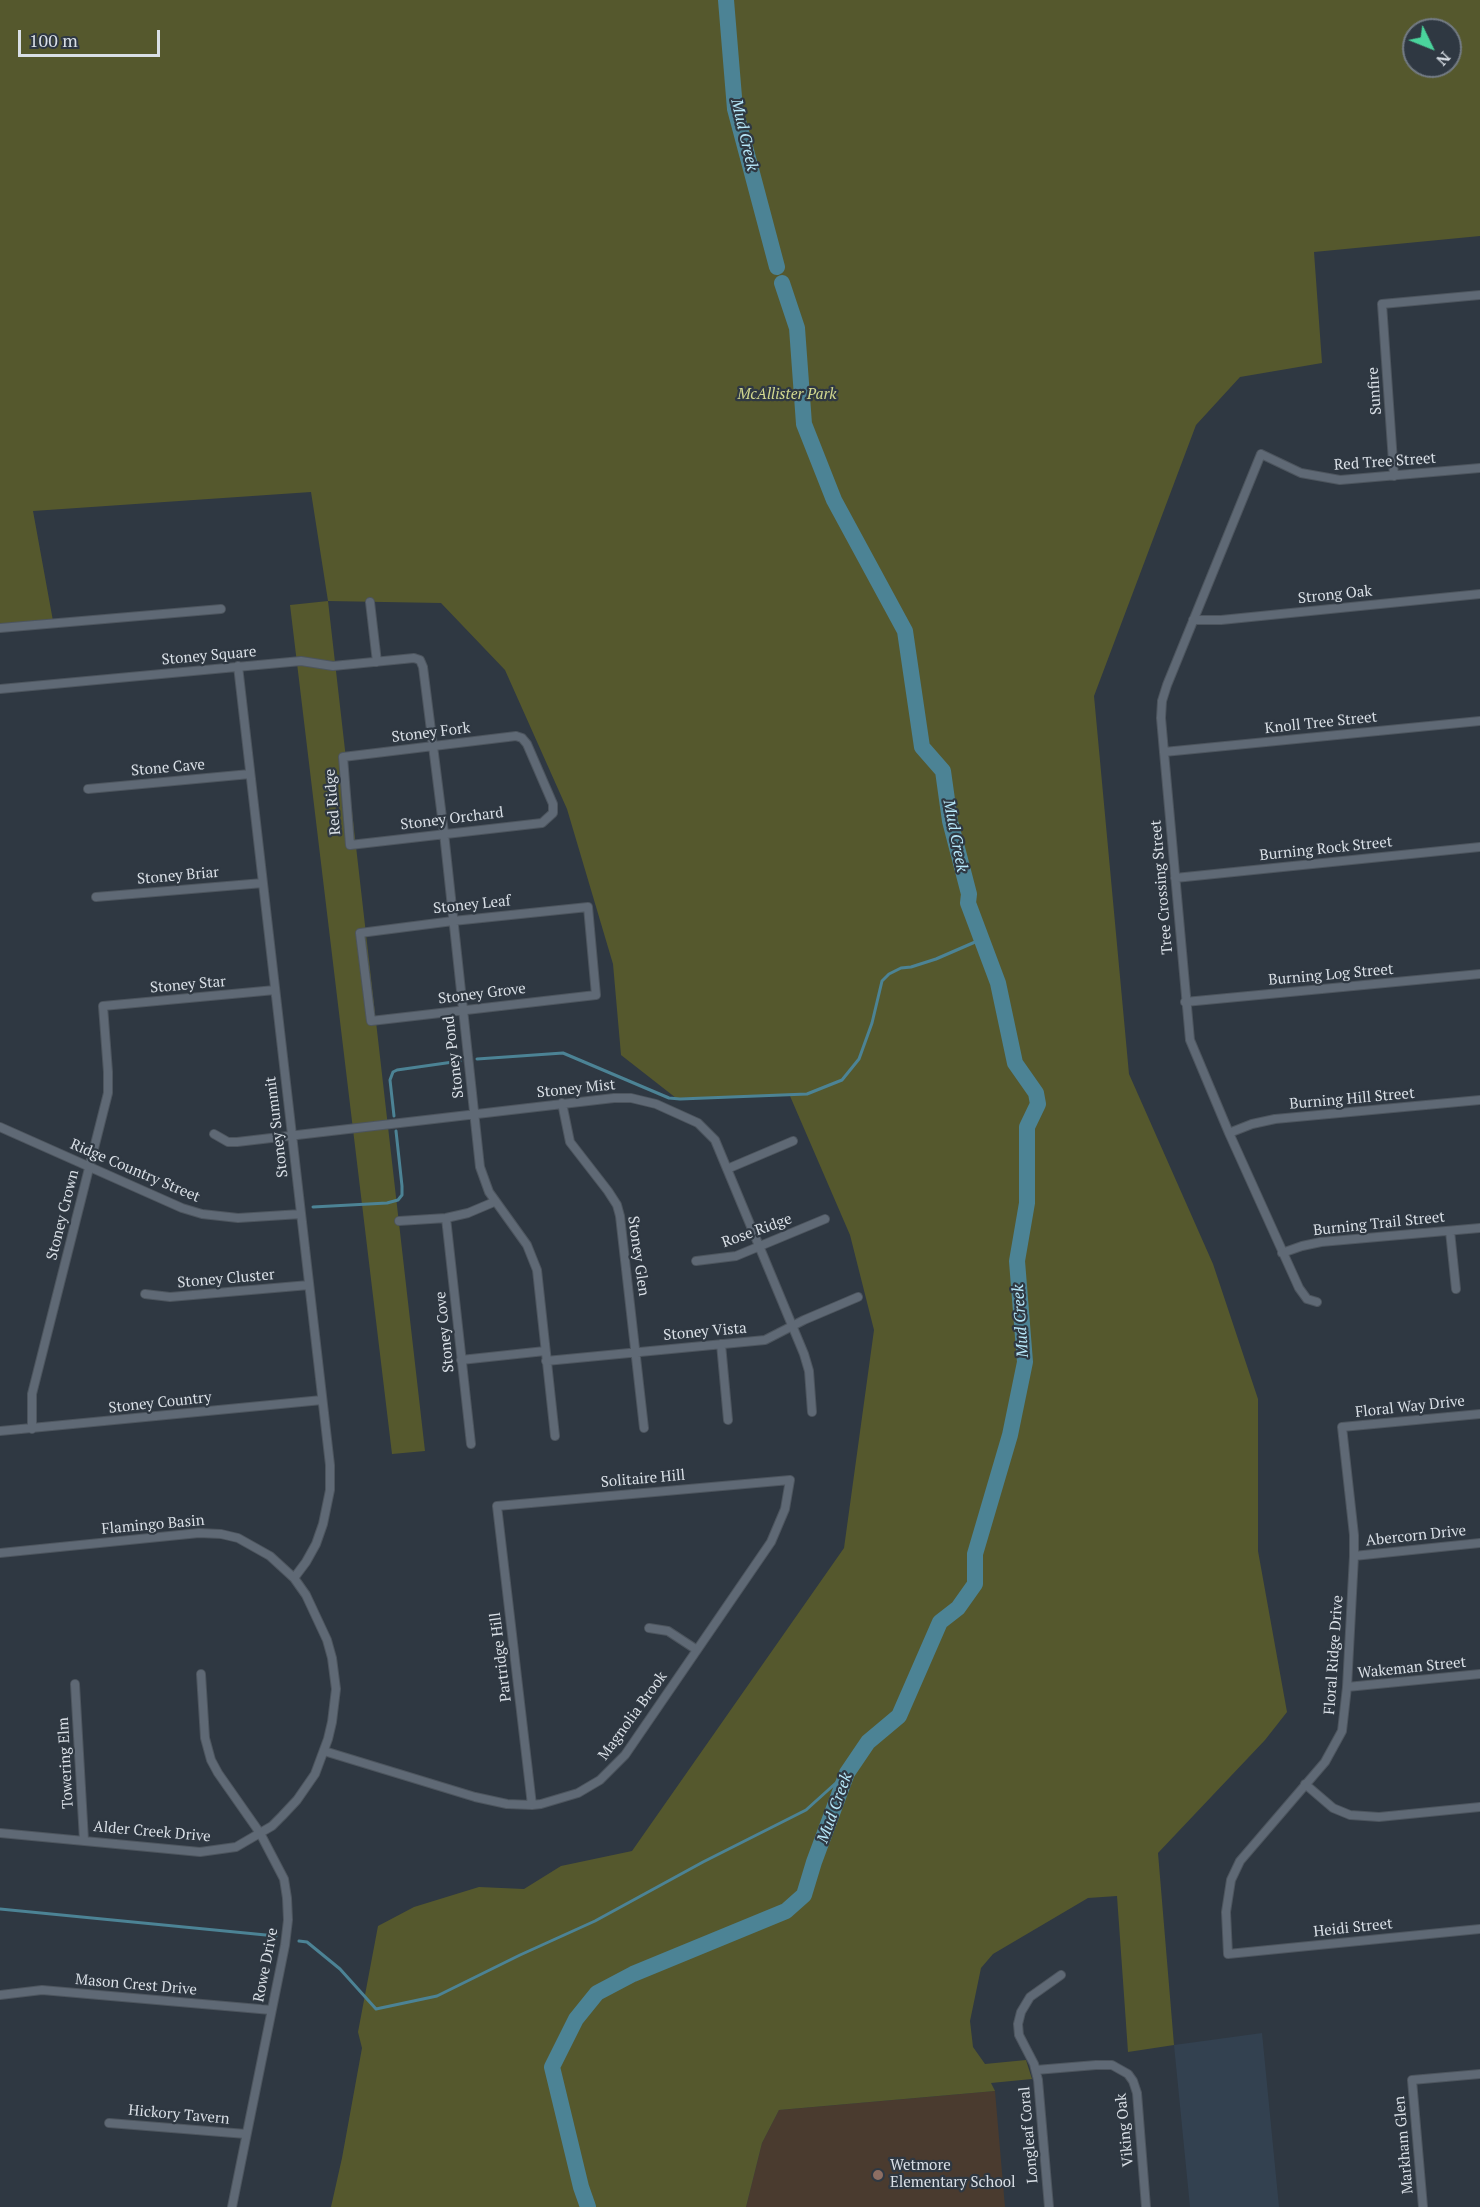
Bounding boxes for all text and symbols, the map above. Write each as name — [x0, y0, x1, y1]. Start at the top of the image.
scale bar — [21, 18, 164, 56]
north arrow — [1402, 18, 1462, 78]
text: 100 m — [29, 28, 78, 52]
text: N — [1432, 47, 1456, 71]
water label: Mud Creek — [726, 97, 762, 173]
street label: Sunfire — [1364, 366, 1386, 416]
park label: McAllister Park — [737, 386, 837, 404]
street label: Red Tree Street — [1333, 449, 1437, 475]
street label: Strong Oak — [1297, 582, 1373, 608]
street label: Stoney Square — [161, 643, 257, 669]
street label: Knoll Tree Street — [1264, 708, 1378, 738]
street label: Stoney Fork — [391, 719, 471, 747]
street label: Stone Cave — [130, 756, 206, 780]
street label: Red Ridge — [321, 768, 345, 836]
water label: Mud Creek — [939, 798, 971, 874]
street label: Stoney Orchard — [399, 804, 505, 834]
street label: Tree Crossing Street — [1147, 819, 1177, 955]
street label: Burning Rock Street — [1259, 833, 1393, 865]
street label: Stoney Briar — [136, 863, 220, 889]
street label: Stoney Leaf — [432, 892, 512, 918]
street label: Burning Log Street — [1268, 961, 1394, 989]
street label: Stoney Star — [149, 973, 227, 997]
street label: Stoney Grove — [437, 980, 527, 1008]
street label: Stoney Pond — [440, 1015, 468, 1099]
street label: Stoney Summit — [262, 1075, 292, 1179]
street label: Stoney Mist — [536, 1076, 616, 1102]
street label: Burning Hill Street — [1289, 1085, 1415, 1113]
street label: Ridge Country Street — [67, 1135, 203, 1207]
street label: Stoney Crown — [43, 1168, 83, 1262]
street label: Burning Trail Street — [1312, 1208, 1446, 1240]
street label: Rose Ridge — [720, 1210, 794, 1252]
street label: Stoney Glen — [623, 1215, 653, 1297]
street label: Stoney Cluster — [177, 1266, 275, 1292]
water label: Mud Creek — [1009, 1284, 1033, 1358]
street label: Stoney Cove — [432, 1291, 458, 1373]
street label: Stoney Vista — [663, 1319, 747, 1345]
street label: Stoney Country — [108, 1389, 212, 1417]
street label: Floral Way Drive — [1354, 1392, 1466, 1422]
street label: Solitaire Hill — [600, 1466, 686, 1492]
street label: Flamingo Basin — [101, 1512, 205, 1538]
street label: Abercorn Drive — [1365, 1522, 1467, 1550]
street label: Floral Ridge Drive — [1321, 1595, 1347, 1715]
street label: Partridge Hill — [487, 1611, 515, 1703]
street label: Wakeman Street — [1357, 1653, 1467, 1683]
street label: Magnolia Brook — [595, 1668, 671, 1764]
street label: Towering Elm — [55, 1717, 77, 1809]
water label: Mud Creek — [813, 1770, 857, 1846]
street label: Alder Creek Drive — [93, 1818, 211, 1846]
street label: Heidi Street — [1313, 1915, 1393, 1941]
street label: Rowe Drive — [250, 1926, 282, 2004]
street label: Mason Crest Drive — [74, 1971, 198, 1999]
street label: Longleaf Coral — [1016, 2086, 1042, 2184]
street label: Viking Oak — [1112, 2092, 1138, 2168]
street label: Markham Glen — [1391, 2095, 1417, 2195]
street label: Hickory Tavern — [128, 2102, 230, 2128]
place label: Wetmore Elementary School — [890, 2157, 1016, 2192]
marker: Wetmore Elementary School — [871, 2168, 885, 2182]

